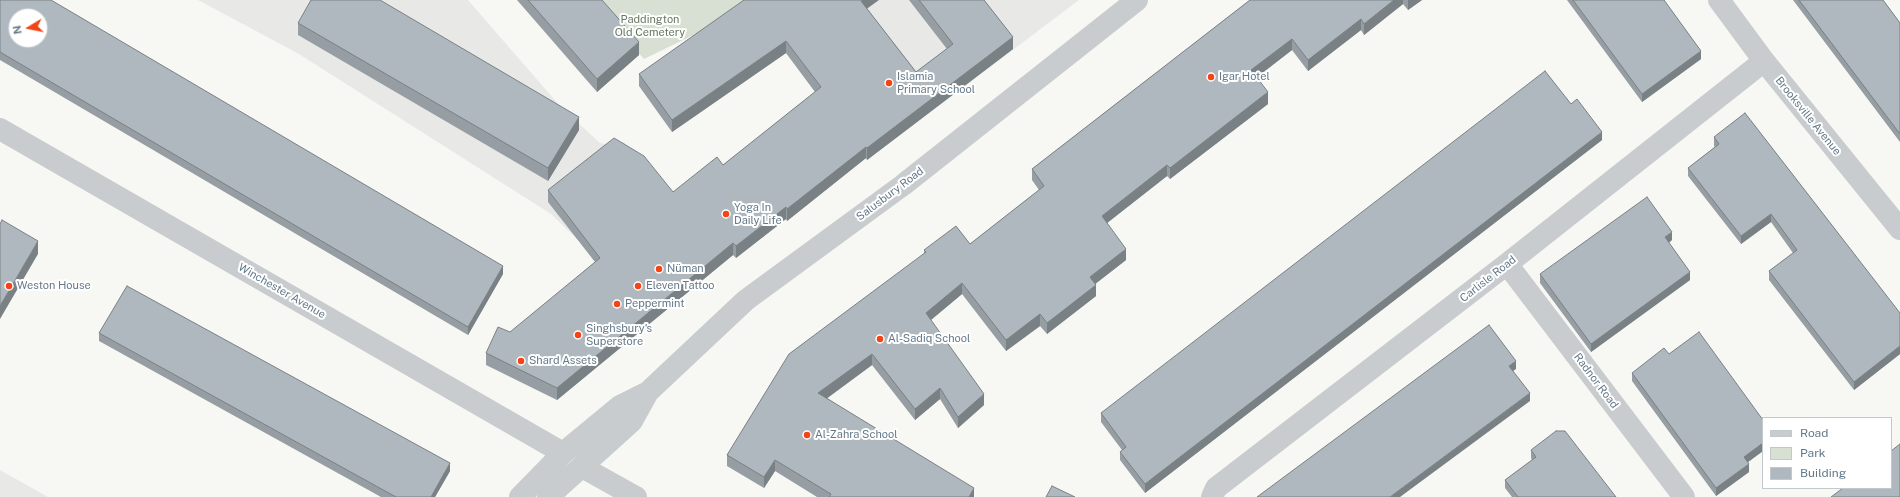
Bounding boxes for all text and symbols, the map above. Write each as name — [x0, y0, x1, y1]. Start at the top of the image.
north arrow — [8, 8, 48, 48]
park label: Paddington Old Cemetery — [615, 13, 685, 39]
text: N — [11, 25, 24, 35]
place label: Islamia Primary School — [897, 70, 975, 96]
place label: Igar Hotel — [1219, 70, 1270, 84]
marker: Igar Hotel — [1206, 72, 1216, 82]
street label: Brooksville Avenue — [1772, 74, 1844, 158]
marker: Islamia Primary School — [884, 78, 894, 88]
street label: Salusbury Road — [854, 164, 926, 224]
place label: Yoga In Daily Life — [734, 201, 782, 227]
marker: Yoga In Daily Life — [721, 209, 731, 219]
street label: Carlisle Road — [1457, 253, 1519, 305]
street label: Winchester Avenue — [236, 261, 328, 321]
place label: Nüman — [667, 262, 704, 276]
marker: Nüman — [654, 264, 664, 274]
place label: Weston House — [17, 279, 91, 293]
place label: Eleven Tattoo — [646, 279, 715, 293]
marker: Weston House — [4, 281, 14, 291]
marker: Eleven Tattoo — [633, 281, 643, 291]
place label: Peppermint — [625, 297, 684, 311]
marker: Peppermint — [612, 299, 622, 309]
place label: Singhsbury's Superstore — [586, 322, 652, 348]
marker: Singhsbury's Superstore — [573, 330, 583, 340]
place label: Al-Sadiq School — [888, 332, 970, 346]
marker: Al-Sadiq School — [875, 334, 885, 344]
street label: Radnor Road — [1571, 351, 1621, 411]
place label: Shard Assets — [529, 354, 597, 368]
marker: Shard Assets — [516, 356, 526, 366]
legend — [1762, 417, 1892, 489]
text: Road — [1800, 426, 1828, 440]
place label: Al-Zahra School — [815, 428, 898, 442]
marker: Al-Zahra School — [802, 430, 812, 440]
text: Park — [1800, 446, 1826, 460]
text: Building — [1800, 466, 1846, 480]

